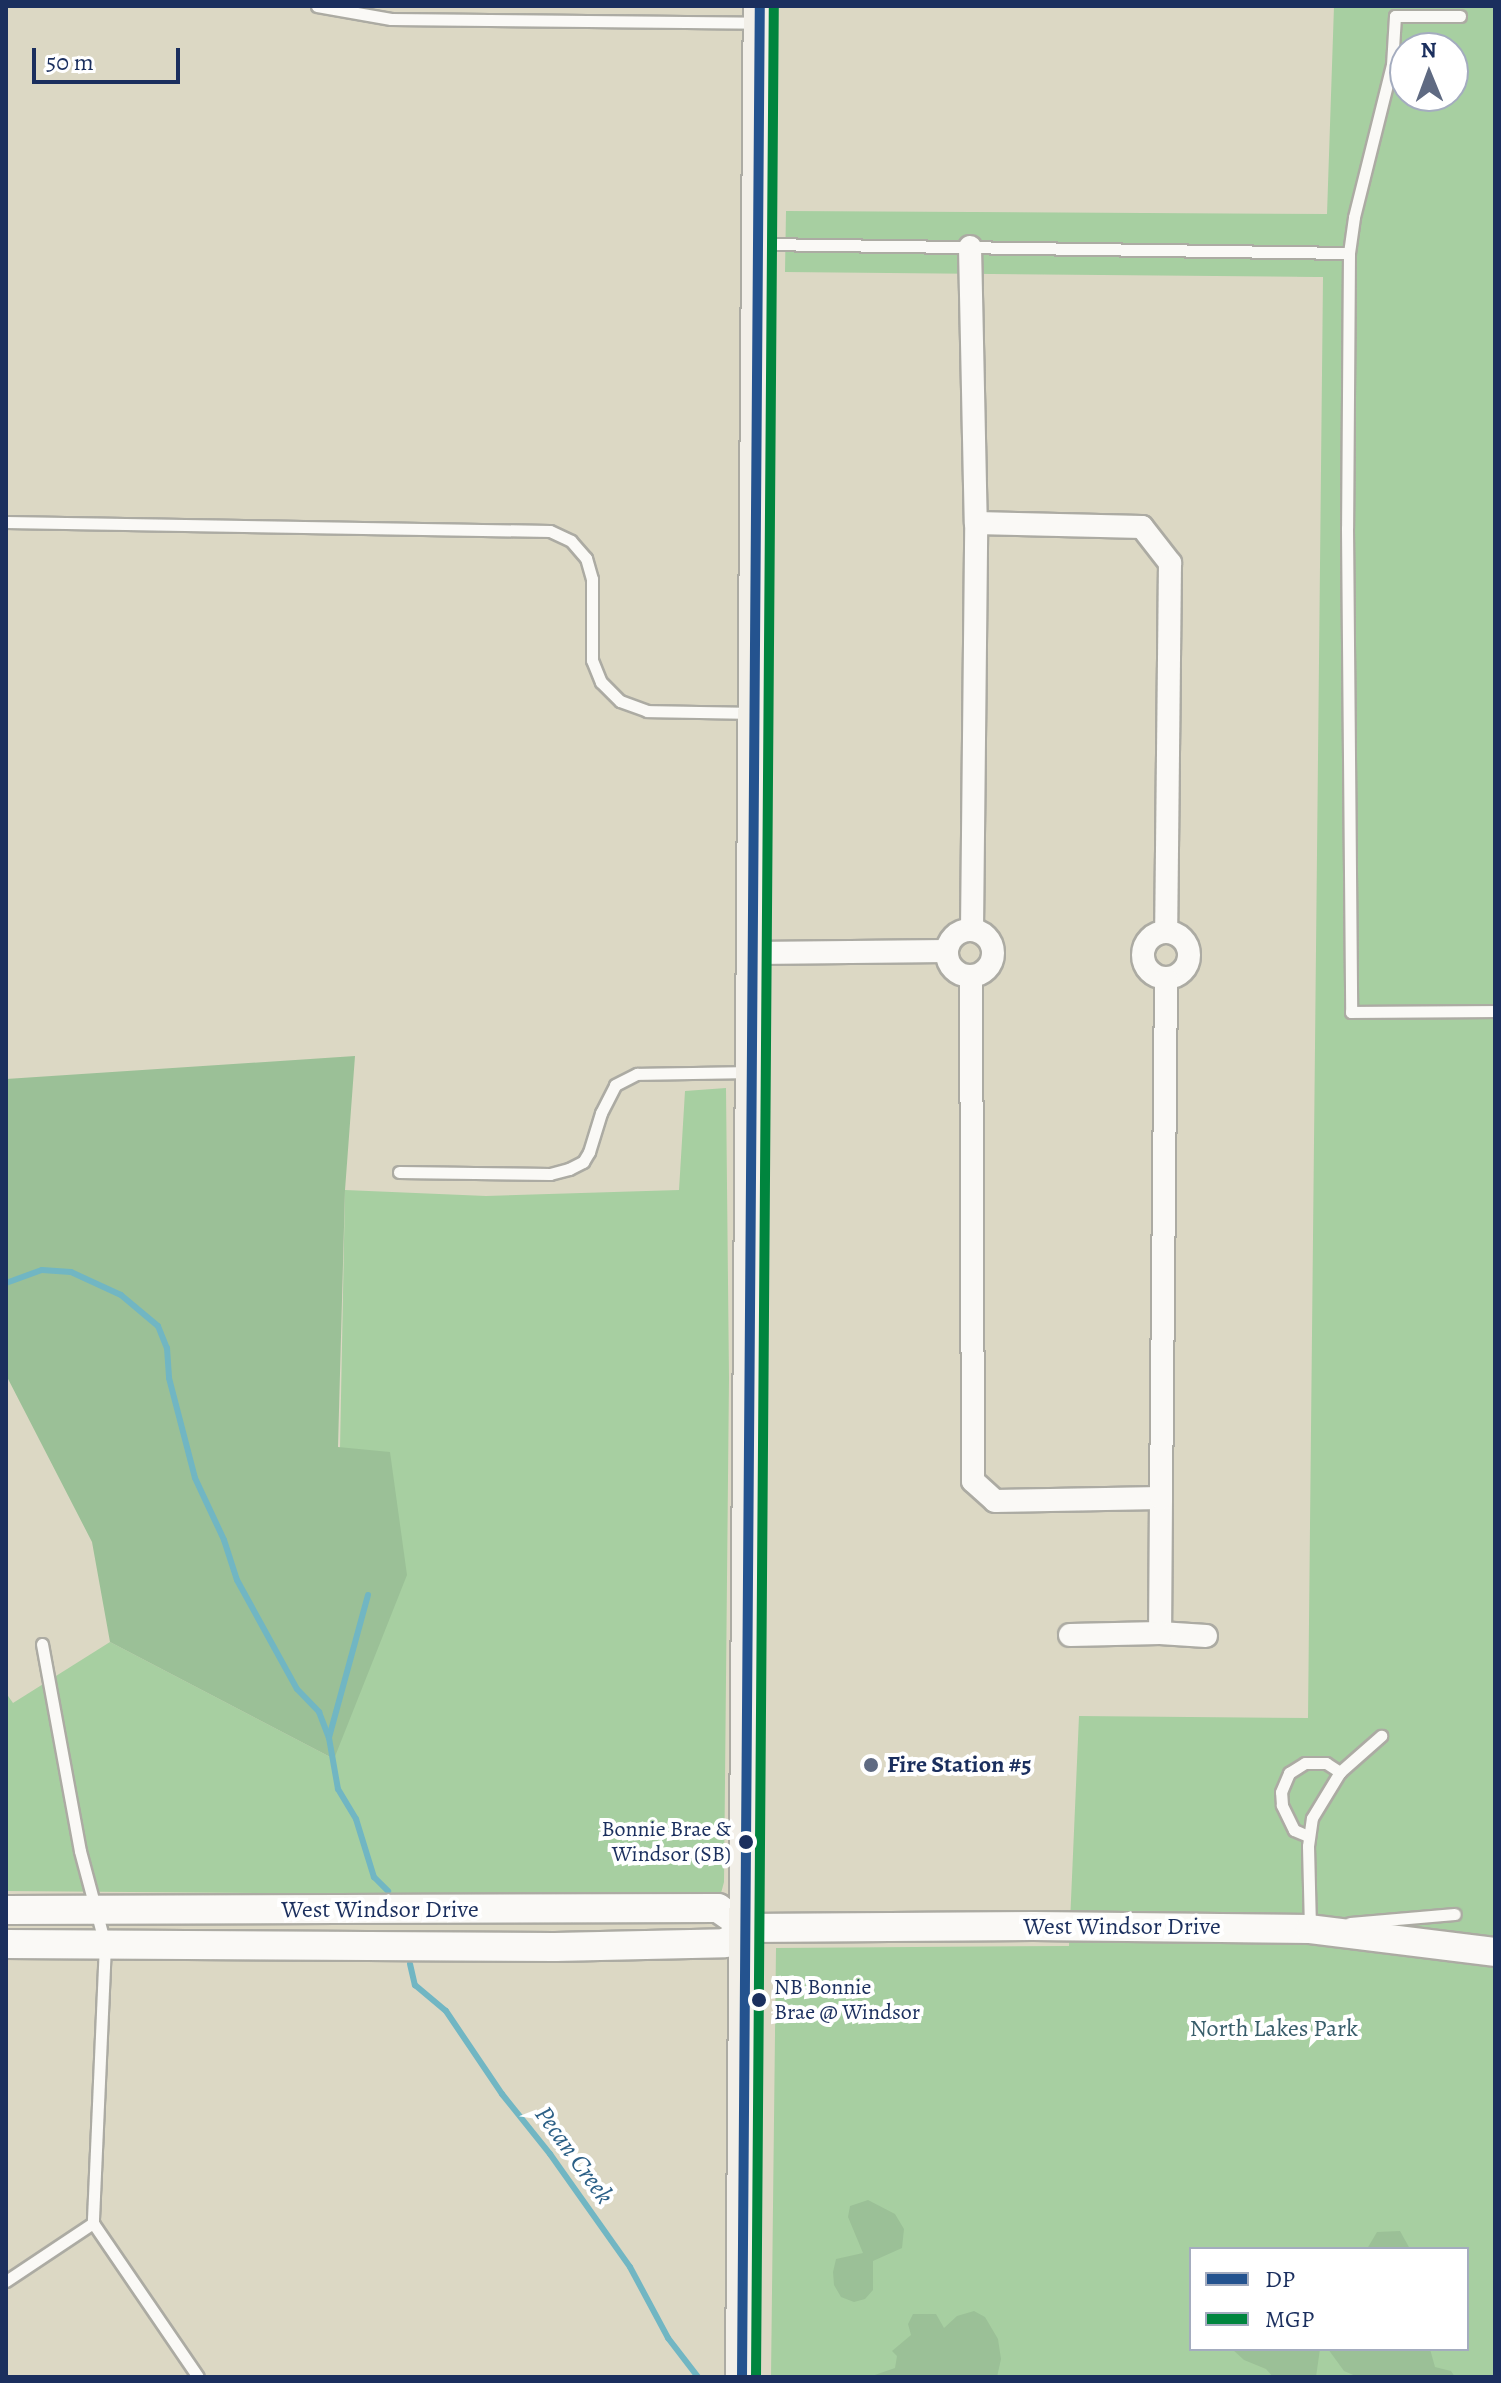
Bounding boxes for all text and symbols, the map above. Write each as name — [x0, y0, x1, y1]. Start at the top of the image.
scale bar — [36, 32, 184, 82]
north arrow — [1389, 32, 1469, 112]
text: N — [1420, 35, 1437, 65]
text: 50 m — [46, 46, 94, 78]
place label: Fire Station #5 — [887, 1751, 1032, 1779]
marker: Fire Station #5 — [862, 1756, 880, 1774]
place label: Bonnie Brae & Windsor (SB) — [602, 1816, 731, 1868]
marker: Bonnie Brae & Windsor (SB) — [738, 1834, 754, 1850]
street label: West Windsor Drive — [281, 1896, 479, 1924]
street label: West Windsor Drive — [1023, 1913, 1221, 1941]
place label: NB Bonnie Brae @ Windsor — [774, 1974, 920, 2026]
marker: NB Bonnie Brae @ Windsor — [751, 1992, 767, 2008]
park label: North Lakes Park — [1190, 2015, 1358, 2043]
water label: Pecan Creek — [528, 2100, 620, 2210]
legend — [1189, 2247, 1469, 2351]
text: DP — [1265, 2263, 1295, 2295]
text: MGP — [1265, 2303, 1314, 2335]

